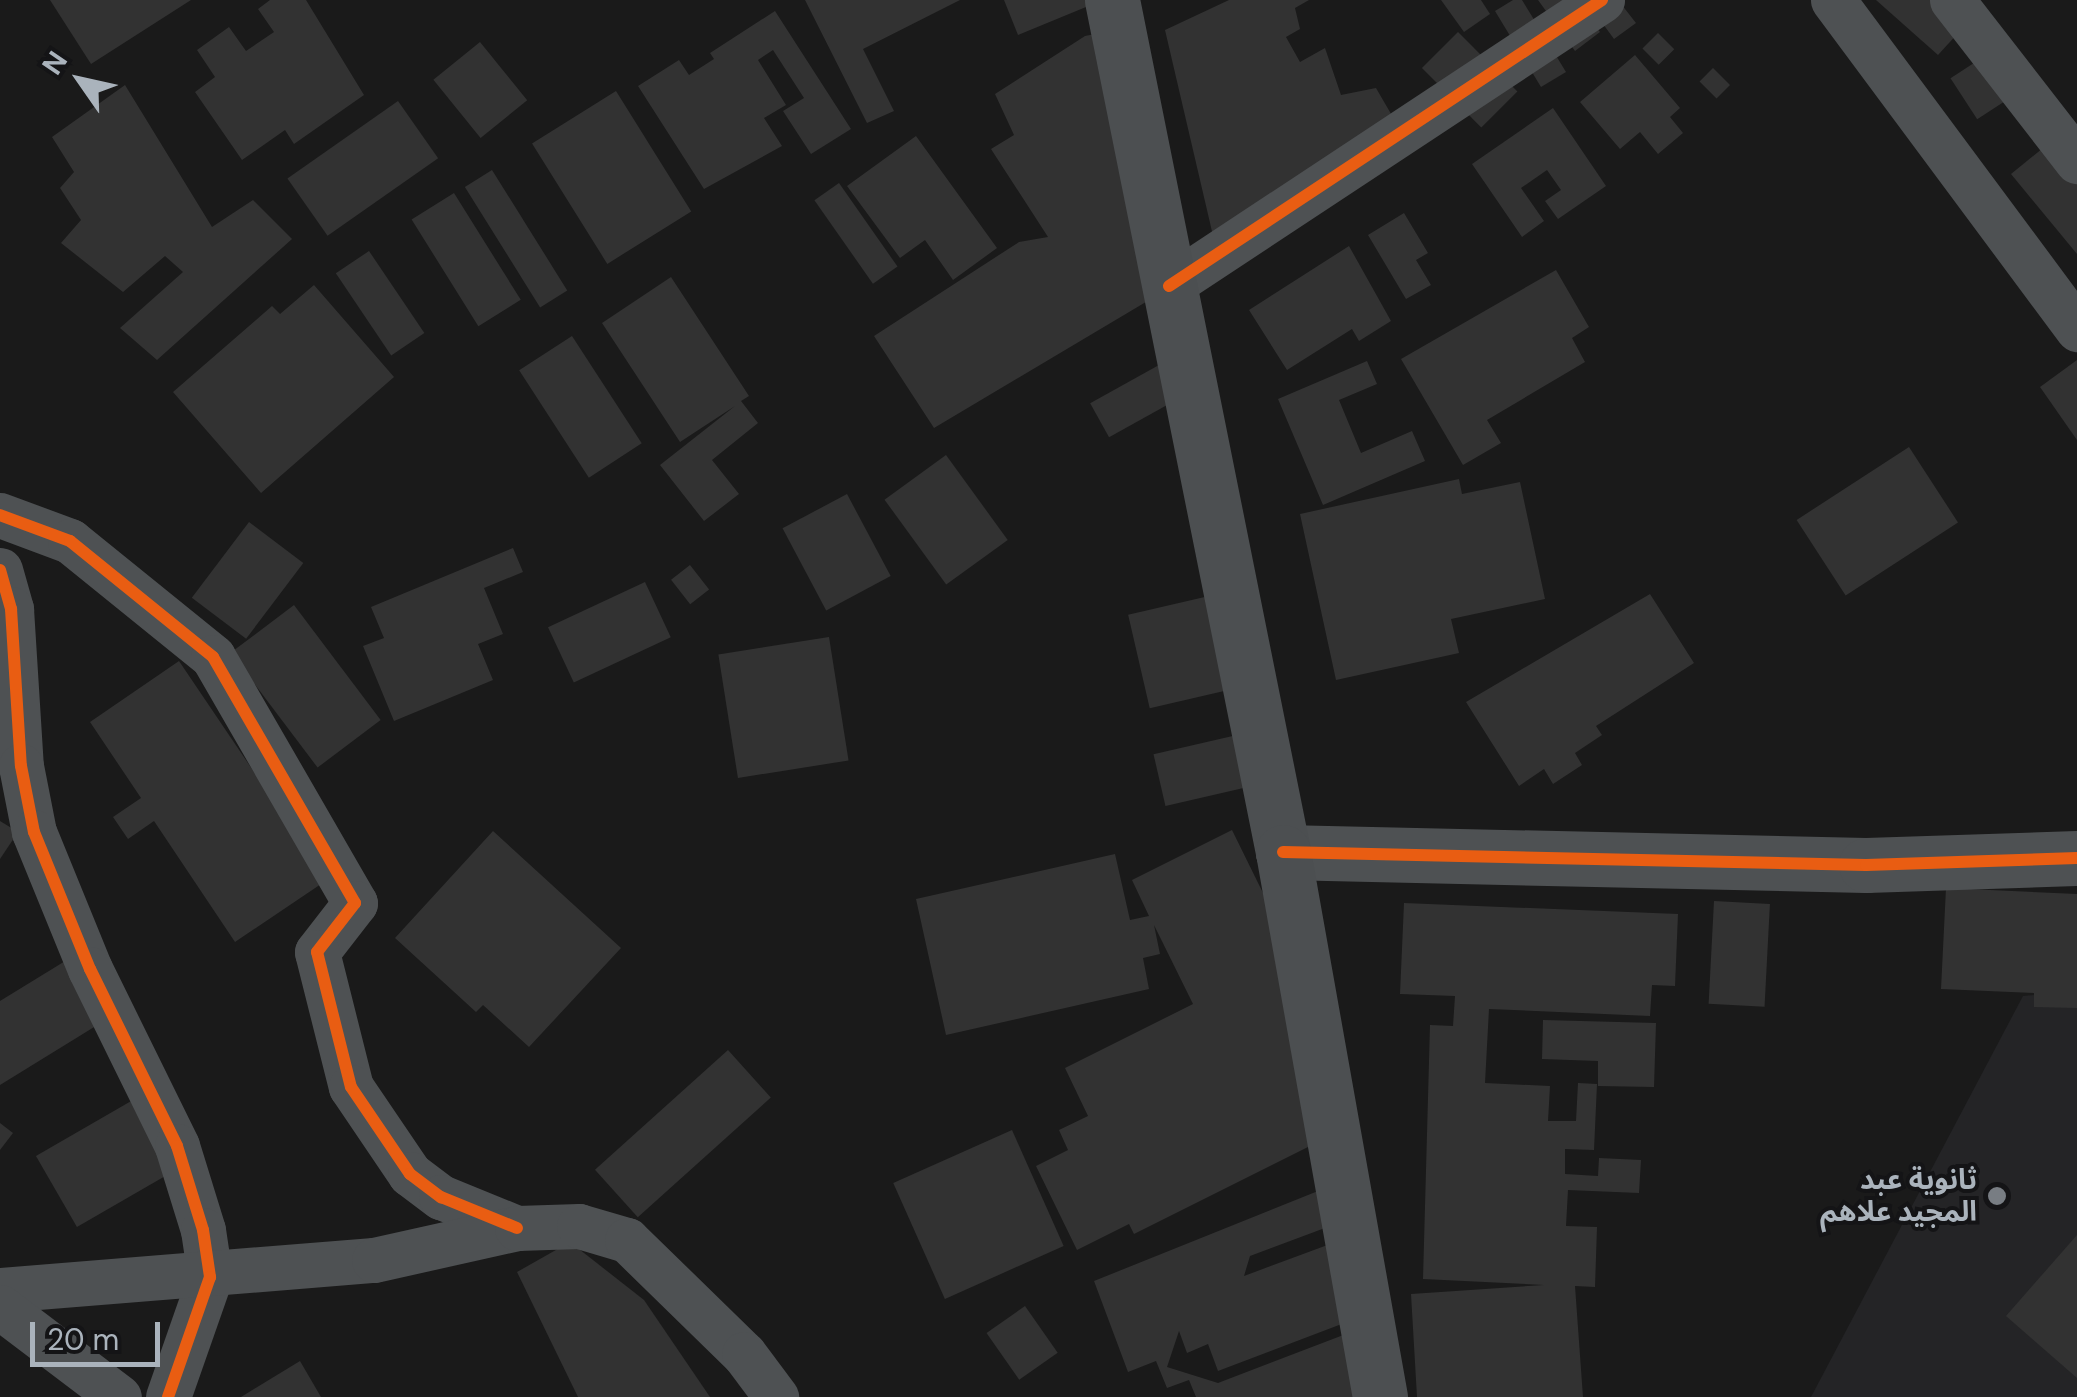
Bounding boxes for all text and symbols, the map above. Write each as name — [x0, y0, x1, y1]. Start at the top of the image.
north arrow — [30, 30, 130, 130]
text: N — [34, 44, 76, 82]
place label: ثانوية عبد المجيد علاهم — [1820, 1163, 1977, 1229]
marker: ثانوية عبد المجيد علاهم — [1986, 1185, 2008, 1207]
scale bar — [35, 1302, 165, 1364]
text: 20 m — [47, 1320, 119, 1359]

